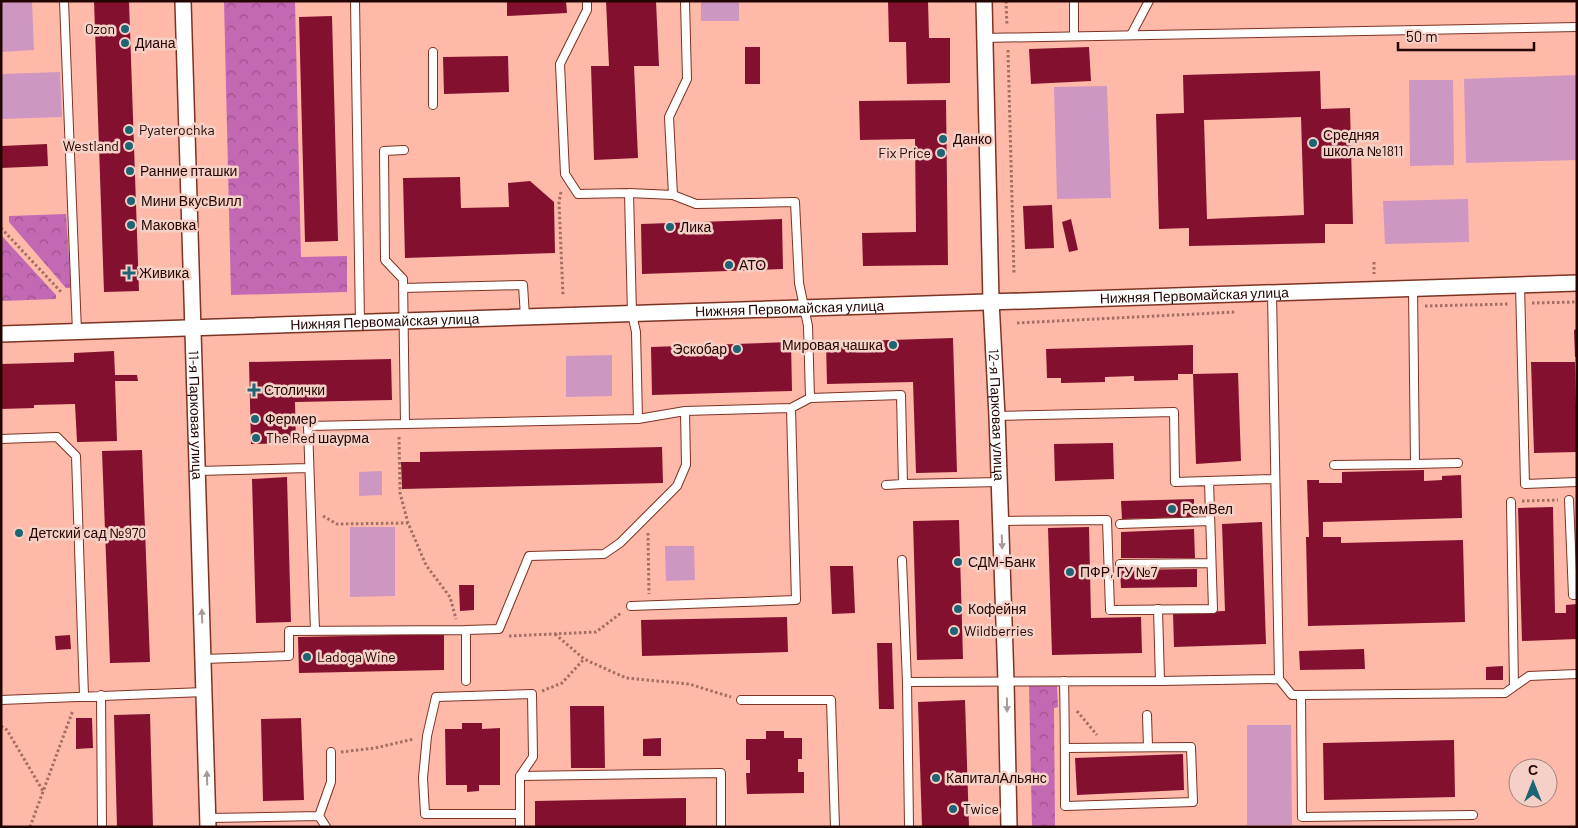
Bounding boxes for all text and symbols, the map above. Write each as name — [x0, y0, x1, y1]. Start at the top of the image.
place label: Ozon — [85, 20, 115, 37]
scale bar — [1398, 20, 1534, 52]
marker: Ozon — [119, 23, 131, 35]
text: 50 m — [1406, 27, 1438, 45]
place label: Диана — [135, 34, 176, 51]
marker: Диана — [119, 37, 131, 49]
place label: Pyaterochka — [139, 121, 215, 138]
marker: Pyaterochka — [123, 124, 135, 136]
place label: Средняя школа №1811 — [1323, 126, 1403, 159]
place label: Данко — [953, 130, 992, 147]
marker: Данко — [937, 133, 949, 145]
place label: Westland — [63, 137, 119, 154]
marker: Средняя школа №1811 — [1307, 137, 1319, 149]
marker: Westland — [123, 140, 135, 152]
place label: Fix Price — [878, 144, 931, 161]
marker: Fix Price — [935, 147, 947, 159]
place label: Ранние пташки — [140, 162, 237, 179]
marker: Ранние пташки — [124, 165, 136, 177]
place label: Мини ВкусВилл — [141, 192, 242, 209]
marker: Мини ВкусВилл — [125, 195, 137, 207]
place label: Маковка — [141, 216, 197, 233]
place label: Лика — [680, 218, 711, 235]
marker: Маковка — [125, 219, 137, 231]
marker: Лика — [664, 221, 676, 233]
place label: АТО — [739, 256, 766, 273]
marker: АТО — [723, 259, 735, 271]
place label: Живика — [139, 264, 189, 281]
marker: Живика — [123, 267, 135, 279]
street label: Нижняя Первомайская улица — [1100, 283, 1289, 306]
street label: Нижняя Первомайская улица — [695, 296, 885, 320]
street label: Нижняя Первомайская улица — [290, 310, 480, 333]
place label: Мировая чашка — [782, 336, 883, 353]
marker: Мировая чашка — [887, 339, 899, 351]
place label: Эскобар — [673, 340, 727, 357]
marker: Эскобар — [731, 343, 743, 355]
street label: 12-я Парковая улица — [986, 348, 1008, 481]
street label: 11-я Парковая улица — [186, 350, 206, 480]
place label: Столички — [264, 381, 325, 398]
marker: Столички — [248, 384, 260, 396]
place label: Фермер — [265, 410, 317, 427]
marker: Фермер — [249, 413, 261, 425]
place label: The Red шаурма — [266, 429, 369, 446]
marker: The Red шаурма — [250, 432, 262, 444]
place label: РемВел — [1182, 500, 1233, 517]
marker: РемВел — [1166, 503, 1178, 515]
place label: Детский сад №970 — [29, 524, 146, 541]
marker: Детский сад №970 — [13, 527, 25, 539]
one-way arrow — [998, 534, 1006, 550]
place label: СДМ-Банк — [968, 553, 1036, 570]
marker: СДМ-Банк — [952, 556, 964, 568]
place label: ПФР, ГУ №7 — [1080, 563, 1158, 580]
marker: ПФР, ГУ №7 — [1064, 566, 1076, 578]
place label: Кофейня — [968, 600, 1026, 617]
marker: Кофейня — [952, 603, 964, 615]
one-way arrow — [198, 607, 206, 623]
place label: Wildberries — [964, 622, 1034, 639]
marker: Wildberries — [948, 625, 960, 637]
place label: Ladoga Wine — [317, 648, 396, 665]
marker: Ladoga Wine — [301, 651, 313, 663]
one-way arrow — [1003, 697, 1011, 713]
north arrow — [1508, 758, 1558, 808]
text: С — [1528, 761, 1538, 778]
place label: КапиталАльянс — [946, 769, 1047, 786]
one-way arrow — [203, 770, 211, 786]
marker: КапиталАльянс — [930, 772, 942, 784]
place label: Twice — [963, 800, 999, 817]
marker: Twice — [947, 803, 959, 815]

